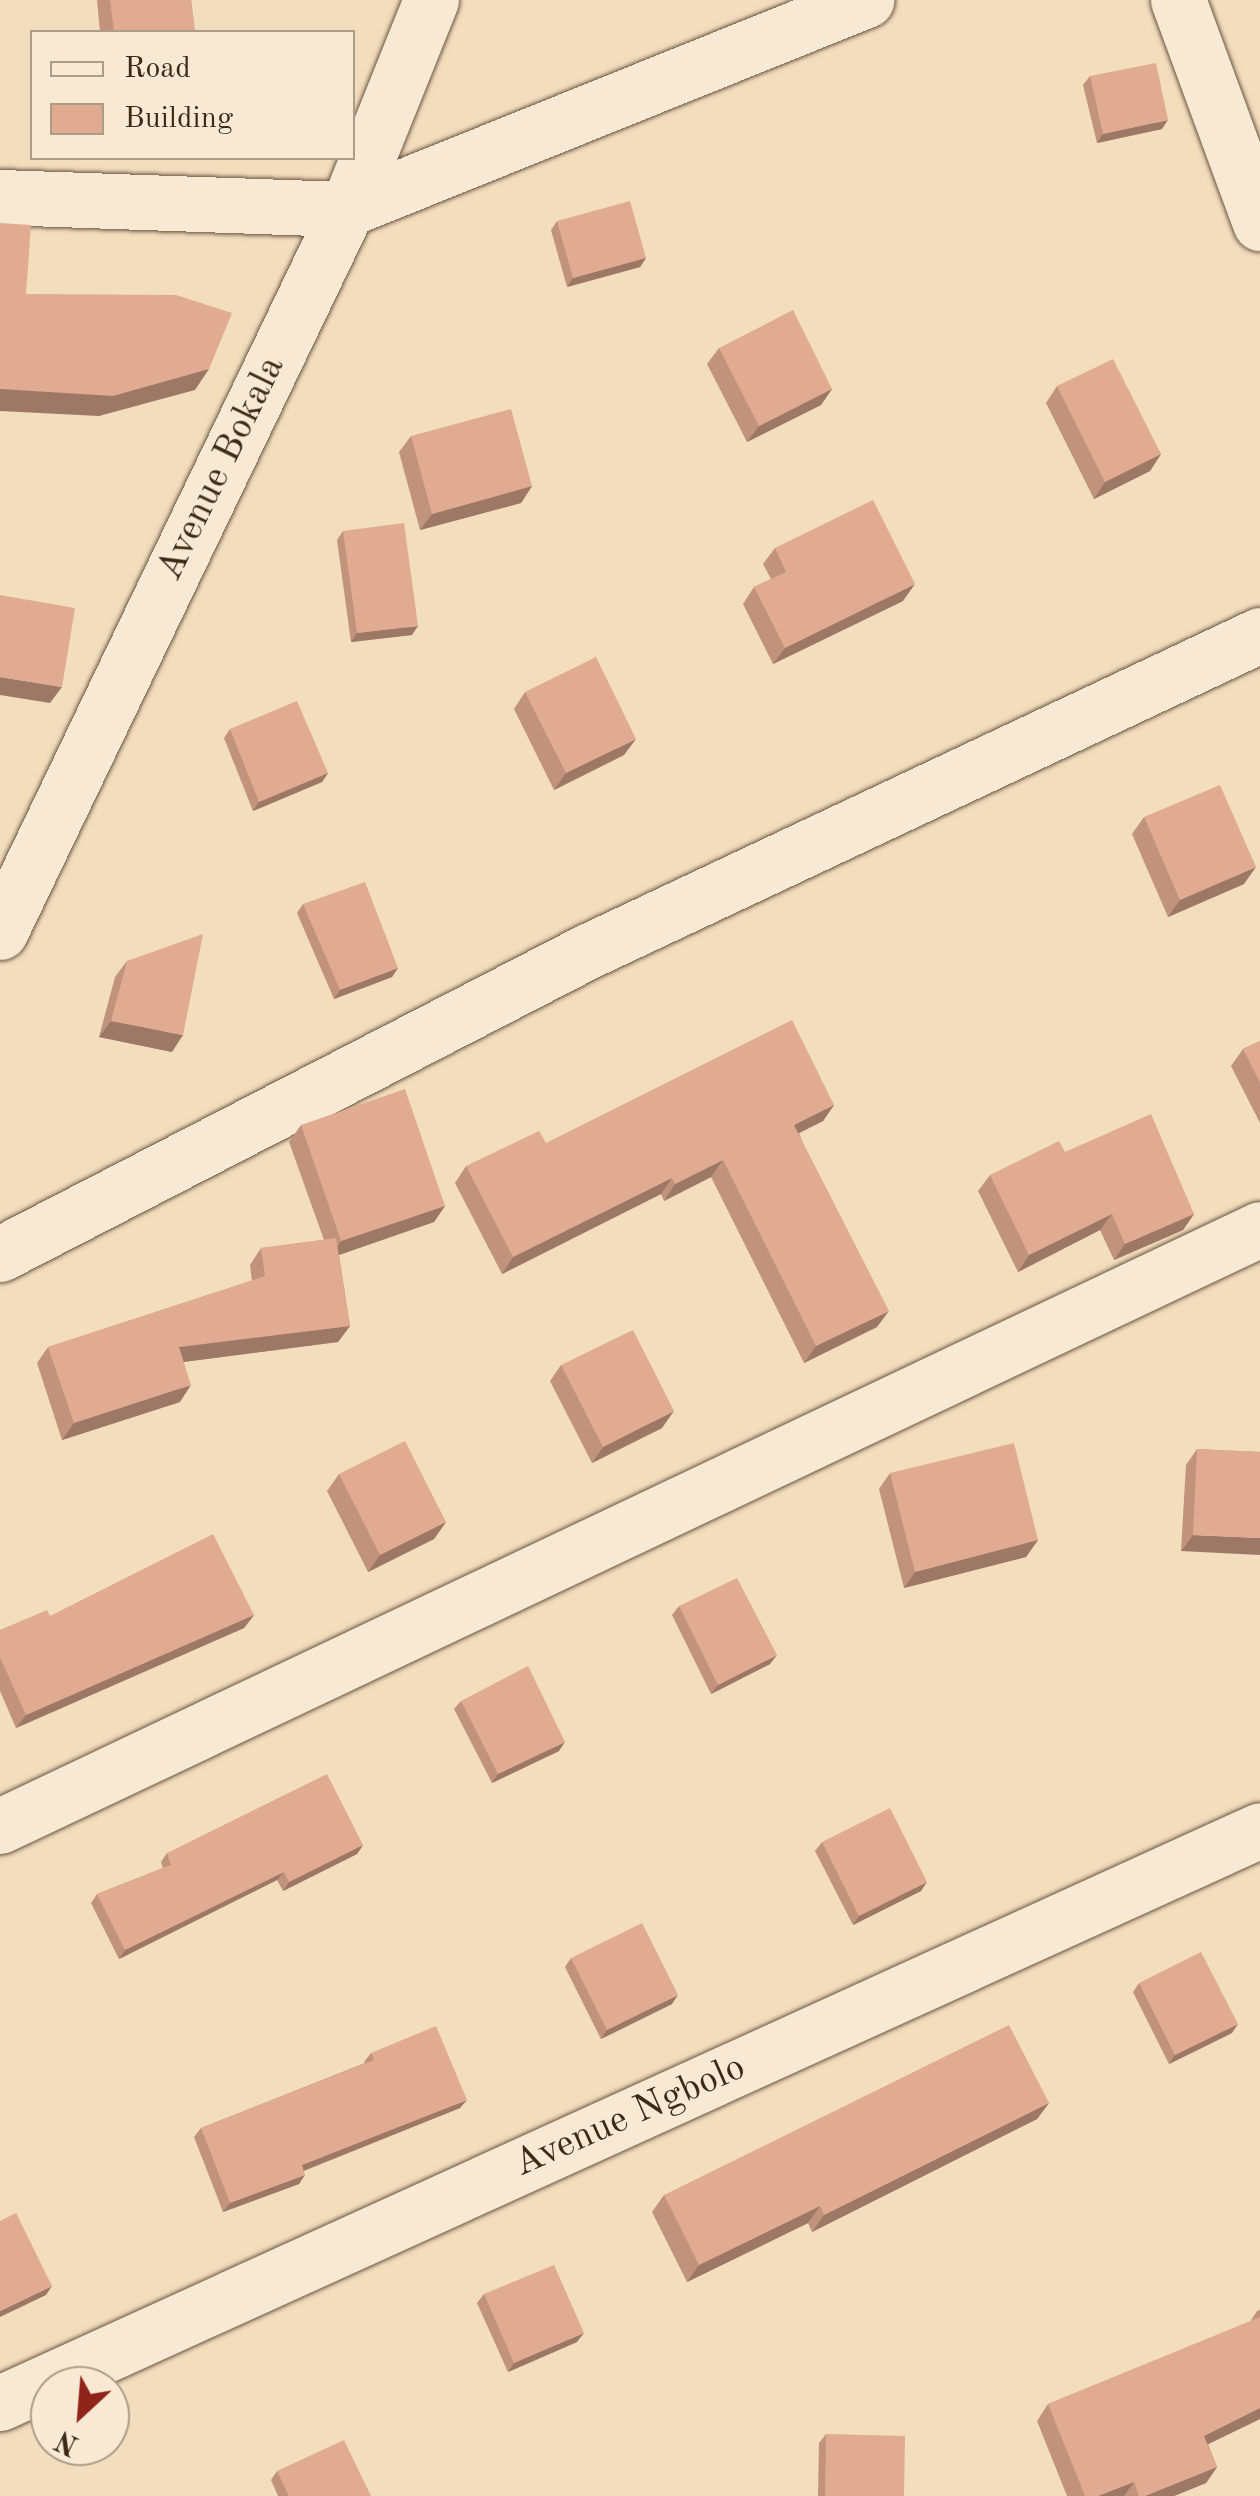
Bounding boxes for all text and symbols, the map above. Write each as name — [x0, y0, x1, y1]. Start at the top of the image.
legend — [30, 30, 355, 160]
text: Road — [124, 54, 191, 84]
text: Building — [124, 104, 233, 134]
street label: Avenue Bokala — [148, 349, 296, 589]
street label: Avenue Ngbolo — [507, 2046, 753, 2188]
north arrow — [30, 2366, 130, 2466]
text: N — [52, 2424, 83, 2458]

